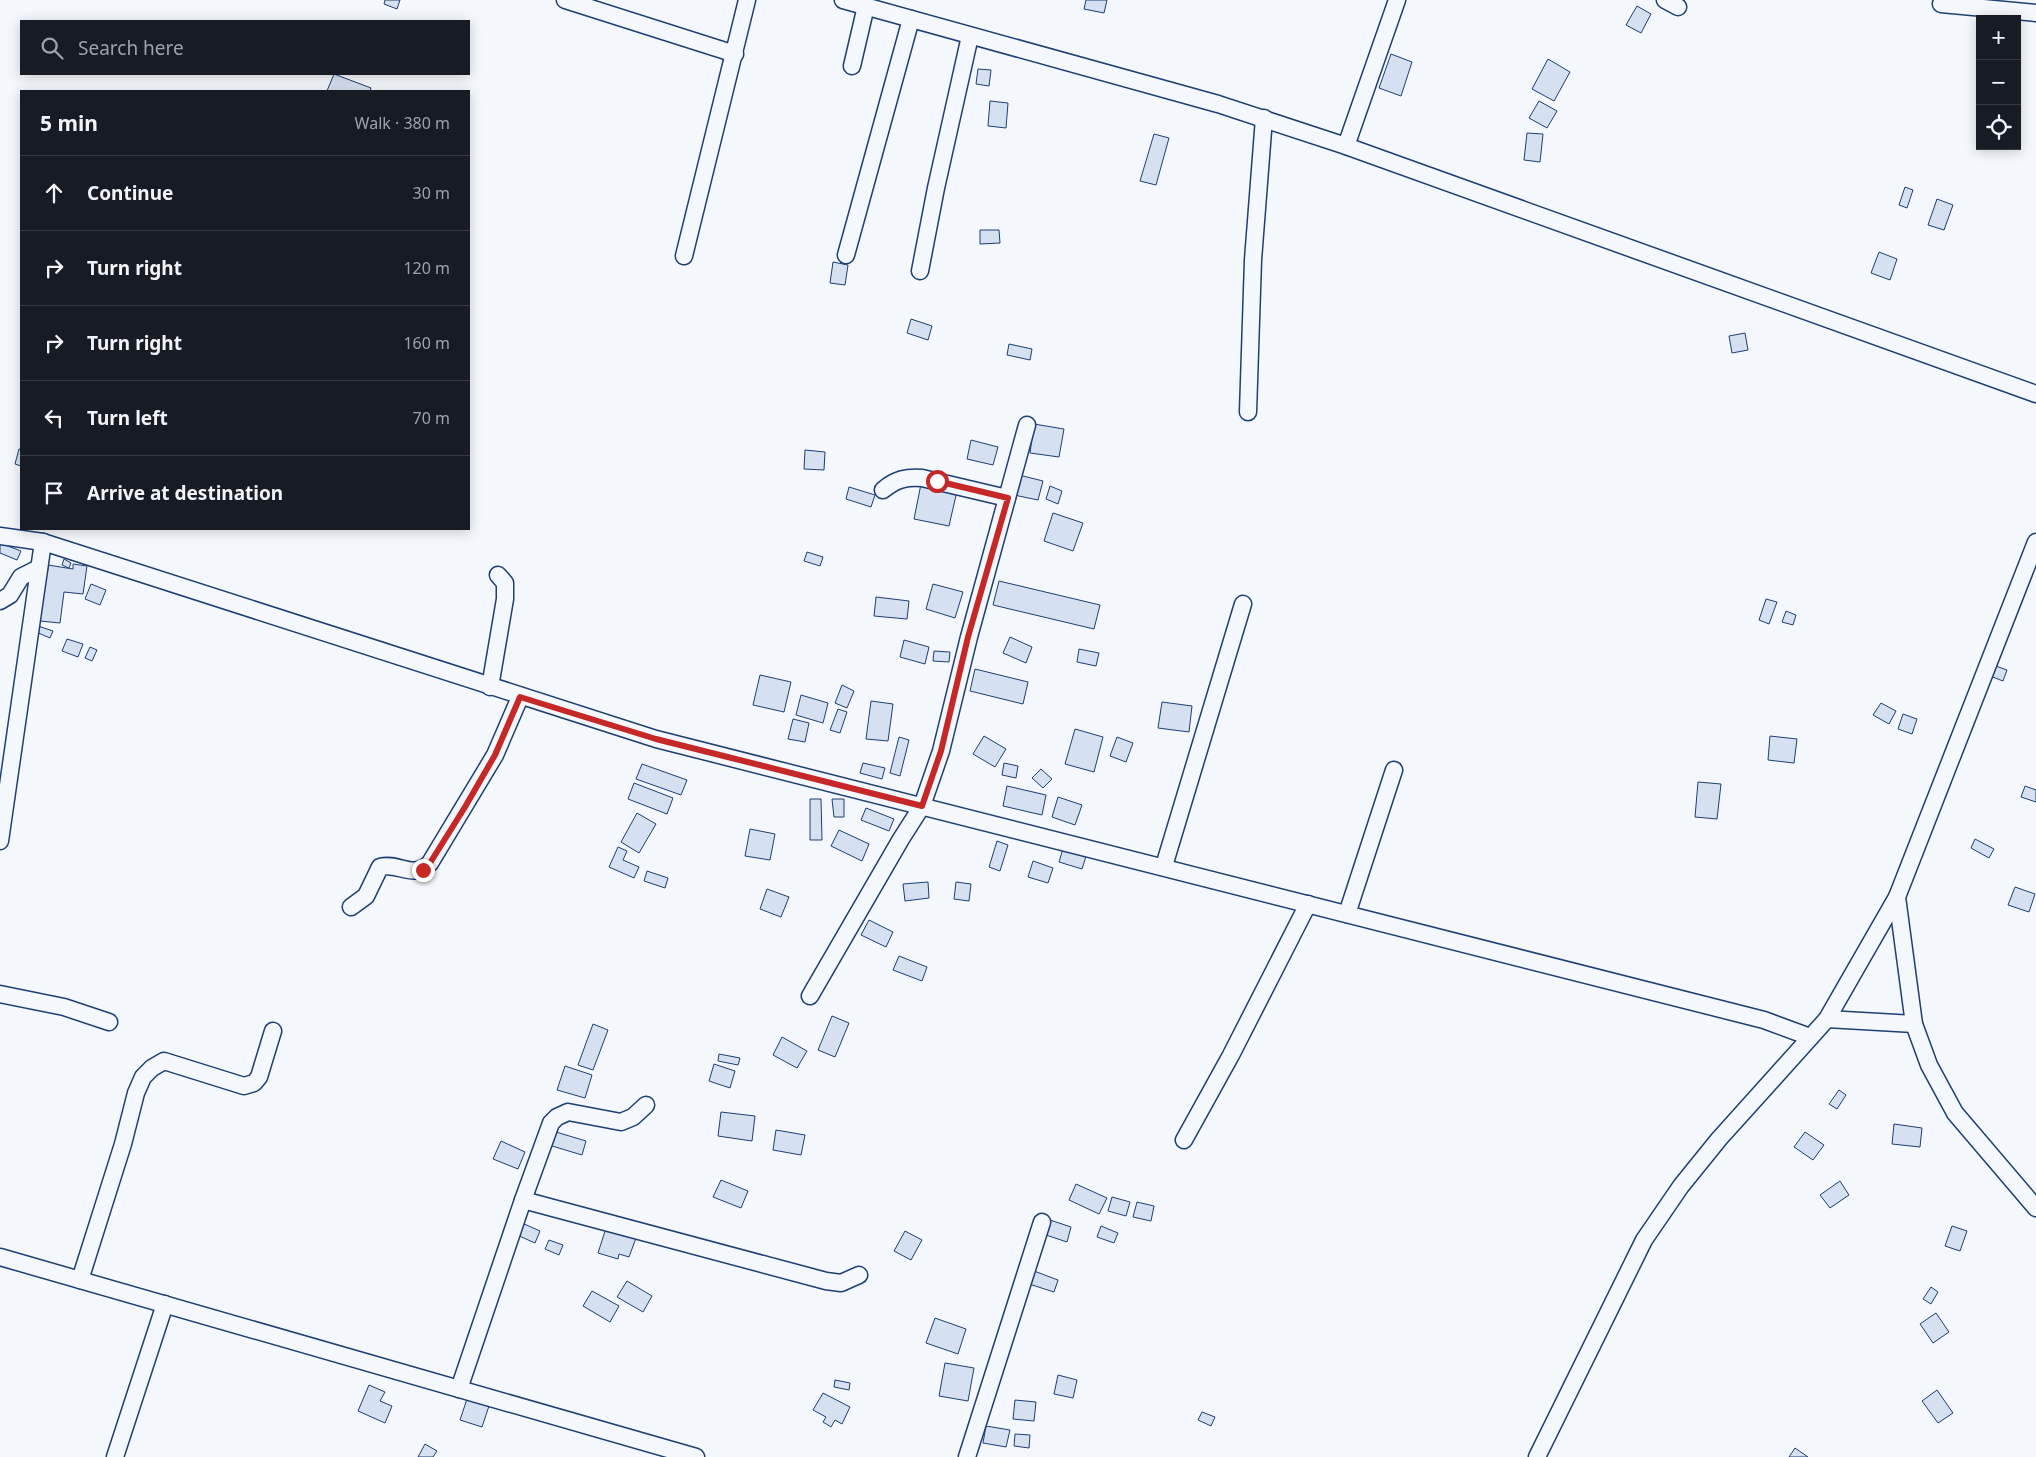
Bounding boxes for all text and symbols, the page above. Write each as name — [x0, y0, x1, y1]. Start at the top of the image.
map controls — [1976, 15, 2021, 150]
button: + — [1976, 15, 2021, 60]
search box — [20, 20, 470, 75]
icon: search — [38, 34, 66, 62]
text: Search here — [78, 35, 184, 61]
button: − — [1976, 60, 2021, 105]
button: locate — [1976, 105, 2021, 150]
text: 5 min — [40, 109, 98, 137]
text: Walk · 380 m — [355, 112, 450, 134]
icon: ahead — [40, 179, 68, 207]
text: Continue — [87, 180, 173, 206]
text: 30 m — [413, 182, 450, 204]
icon: right — [40, 254, 68, 282]
text: Turn right — [87, 255, 182, 281]
text: 120 m — [403, 257, 450, 279]
icon: right — [40, 329, 68, 357]
text: Turn right — [87, 330, 182, 356]
text: 160 m — [403, 332, 450, 354]
icon: left — [40, 404, 68, 432]
text: Turn left — [87, 405, 168, 431]
text: 70 m — [413, 407, 450, 429]
route start — [926, 470, 949, 493]
icon: arrive — [40, 479, 68, 507]
text: Arrive at destination — [87, 480, 283, 506]
route end — [412, 859, 435, 882]

